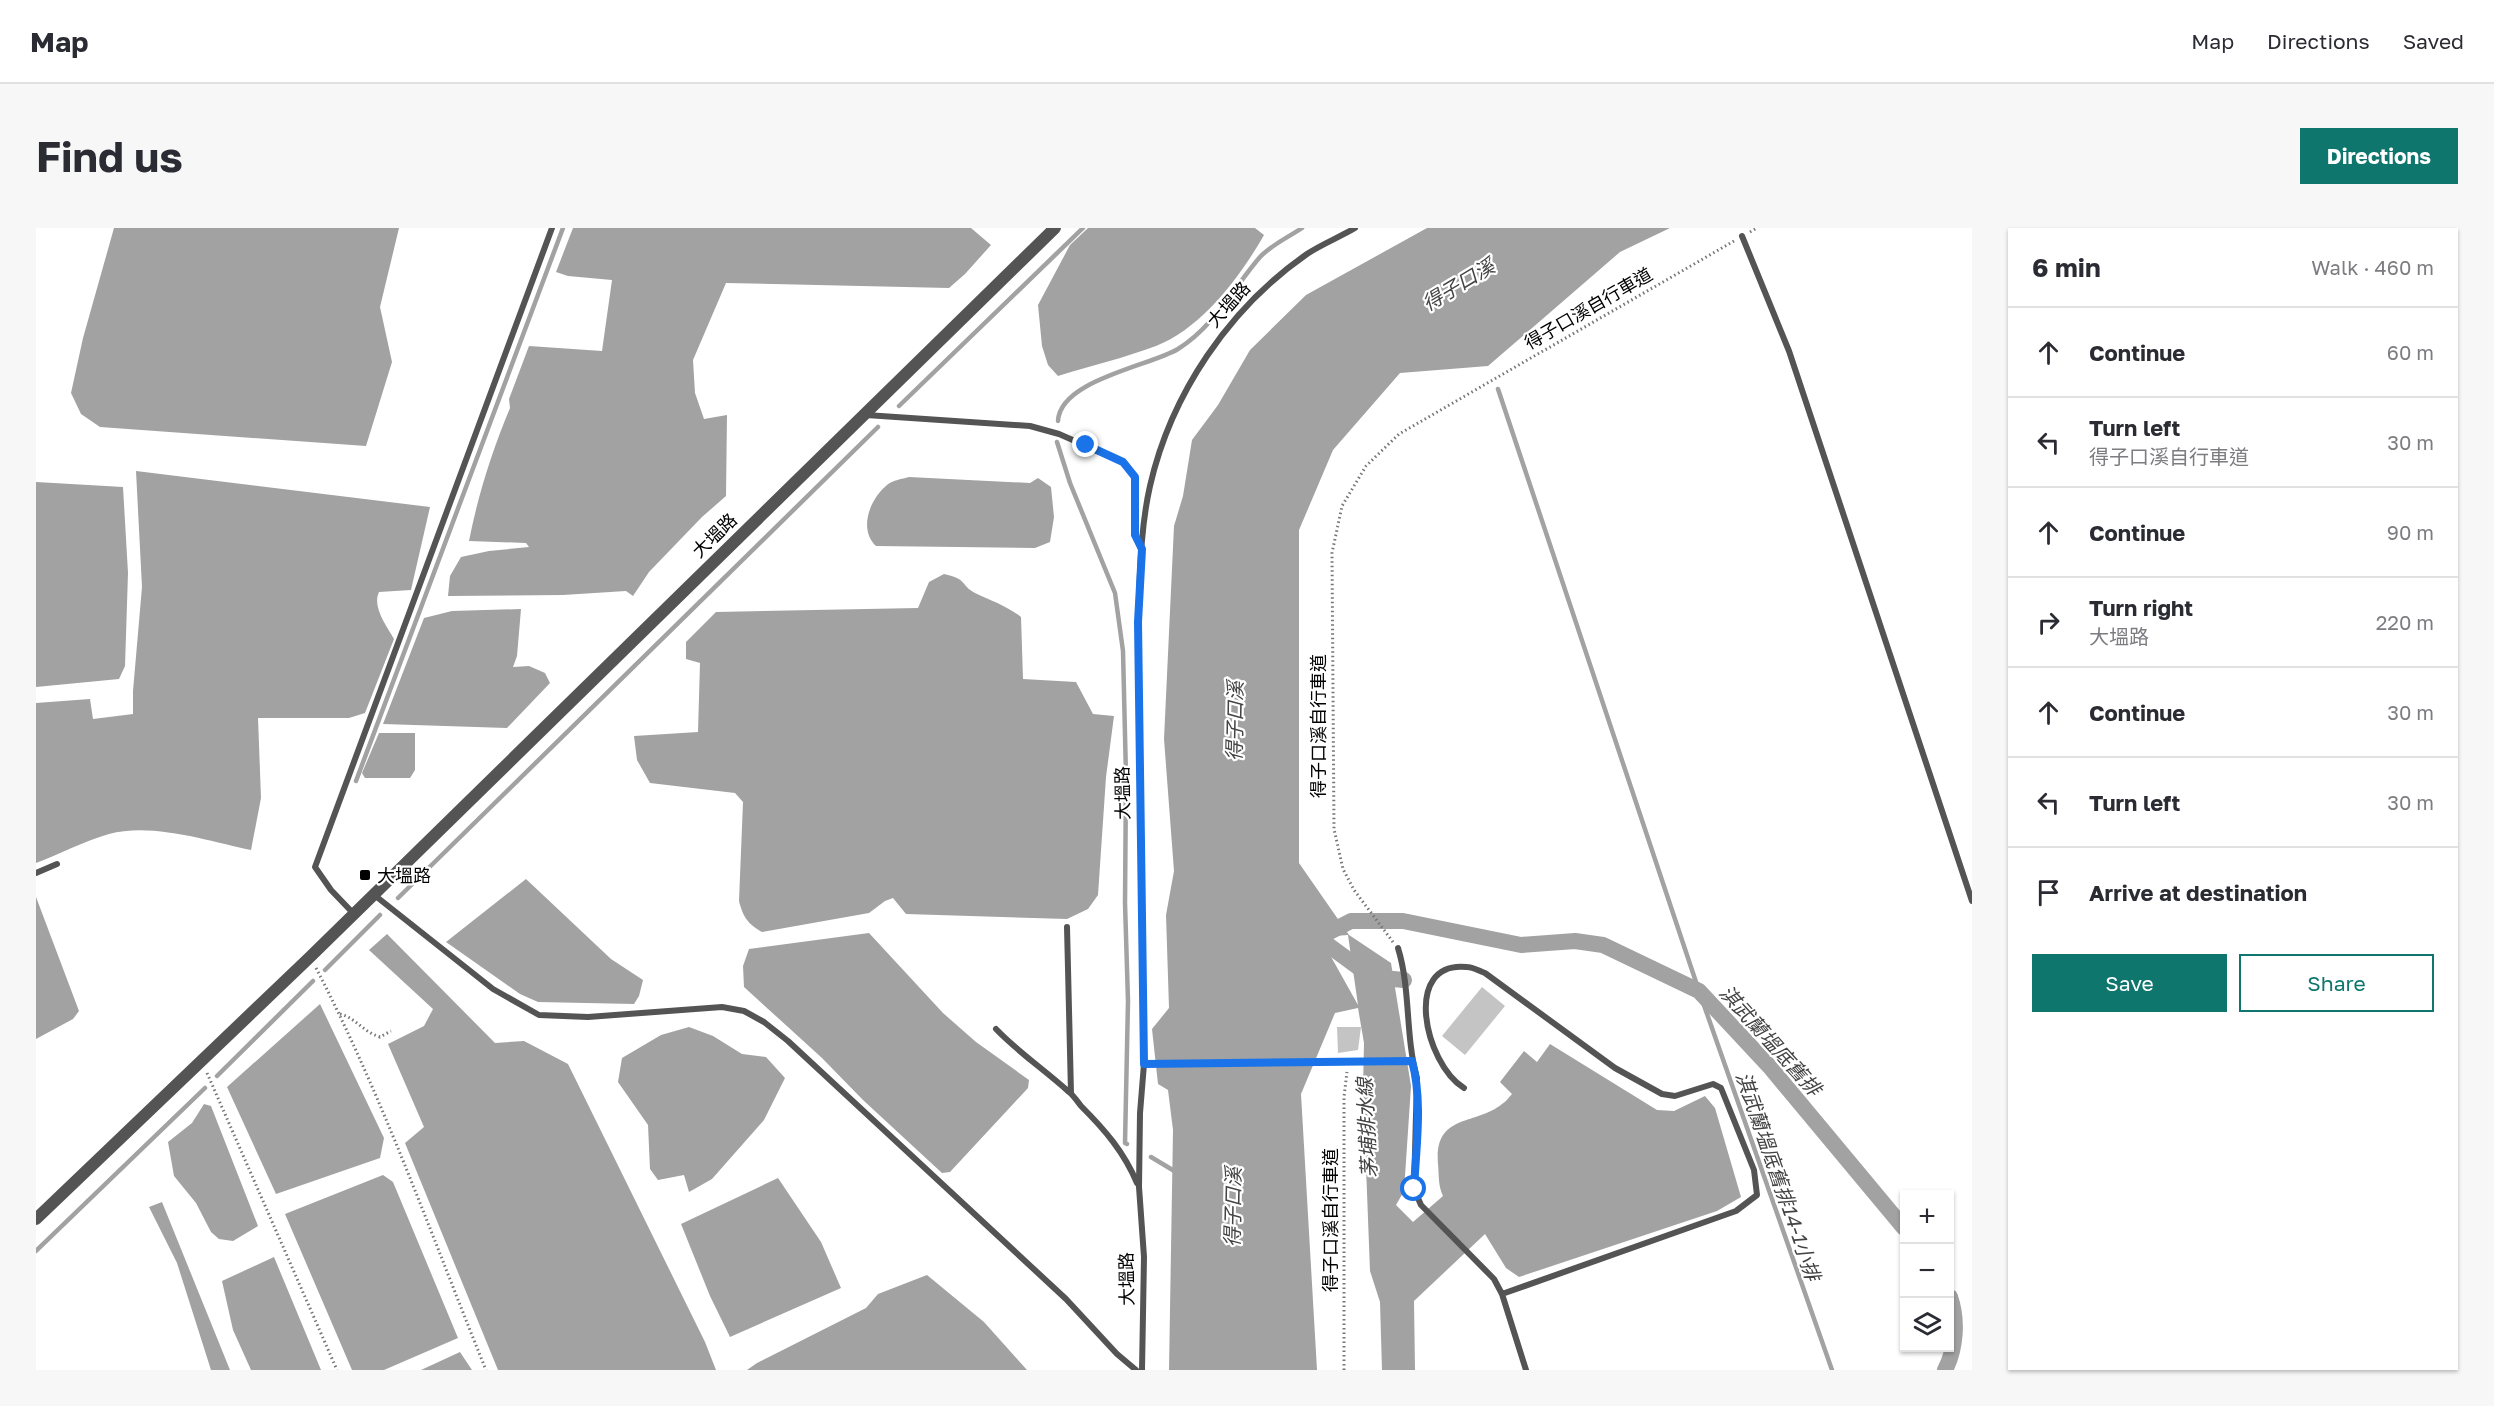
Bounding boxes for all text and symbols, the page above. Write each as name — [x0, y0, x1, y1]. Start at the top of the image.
text: Map — [30, 25, 88, 58]
text: Map — [2191, 28, 2234, 54]
text: Directions — [2267, 28, 2370, 54]
text: Saved — [2403, 28, 2464, 54]
button: Directions — [2300, 128, 2458, 184]
text: Find us — [36, 131, 183, 181]
water label: 得子口溪 — [1418, 252, 1501, 315]
text: 6 min — [2032, 252, 2101, 283]
text: Walk · 460 m — [2311, 255, 2434, 279]
street label: 得子口溪自行車道 — [1520, 262, 1656, 354]
street label: 大塭路 — [1202, 277, 1254, 331]
icon: ahead — [2032, 336, 2065, 369]
text: Continue — [2089, 339, 2185, 366]
text: 60 m — [2387, 340, 2434, 364]
text: Turn left — [2089, 414, 2180, 441]
icon: left — [2032, 426, 2065, 459]
text: 30 m — [2387, 430, 2434, 454]
route end — [1072, 431, 1098, 457]
text: 得子口溪自行車道 — [2089, 444, 2249, 468]
street label: 大塭路 — [687, 508, 741, 562]
icon: ahead — [2032, 516, 2065, 549]
text: Continue — [2089, 519, 2185, 546]
text: 90 m — [2387, 520, 2434, 544]
text: Turn right — [2089, 594, 2193, 621]
icon: right — [2032, 606, 2065, 639]
text: 220 m — [2376, 610, 2434, 634]
text: 大塭路 — [2089, 624, 2149, 648]
street label: 得子口溪自行車道 — [1307, 654, 1329, 798]
water label: 得子口溪 — [1221, 678, 1247, 761]
icon: ahead — [2032, 696, 2065, 729]
text: Continue — [2089, 699, 2185, 726]
text: 30 m — [2387, 700, 2434, 724]
street label: 大塭路 — [1111, 766, 1133, 820]
icon: left — [2032, 786, 2065, 819]
text: Turn left — [2089, 789, 2180, 816]
text: 30 m — [2387, 790, 2434, 814]
place label: 大塭路 — [377, 864, 431, 886]
marker: 大塭路 — [358, 868, 372, 882]
icon: arrive — [2032, 876, 2065, 909]
text: Arrive at destination — [2089, 879, 2307, 906]
button: Save — [2032, 954, 2227, 1012]
button: Share — [2239, 954, 2434, 1012]
water label: 淇武蘭塭底舊排 — [1715, 980, 1829, 1102]
water label: 淇武蘭塭底舊排14-1小排 — [1732, 1068, 1827, 1286]
water label: 茅埔排水線 — [1351, 1075, 1381, 1179]
street label: 得子口溪自行車道 — [1319, 1148, 1341, 1292]
water label: 得子口溪 — [1219, 1164, 1245, 1247]
route start — [1400, 1175, 1426, 1201]
map controls — [1900, 1190, 1954, 1352]
button: + — [1900, 1190, 1954, 1244]
button: − — [1900, 1244, 1954, 1298]
street label: 大塭路 — [1115, 1252, 1137, 1306]
button: layers — [1900, 1298, 1954, 1352]

